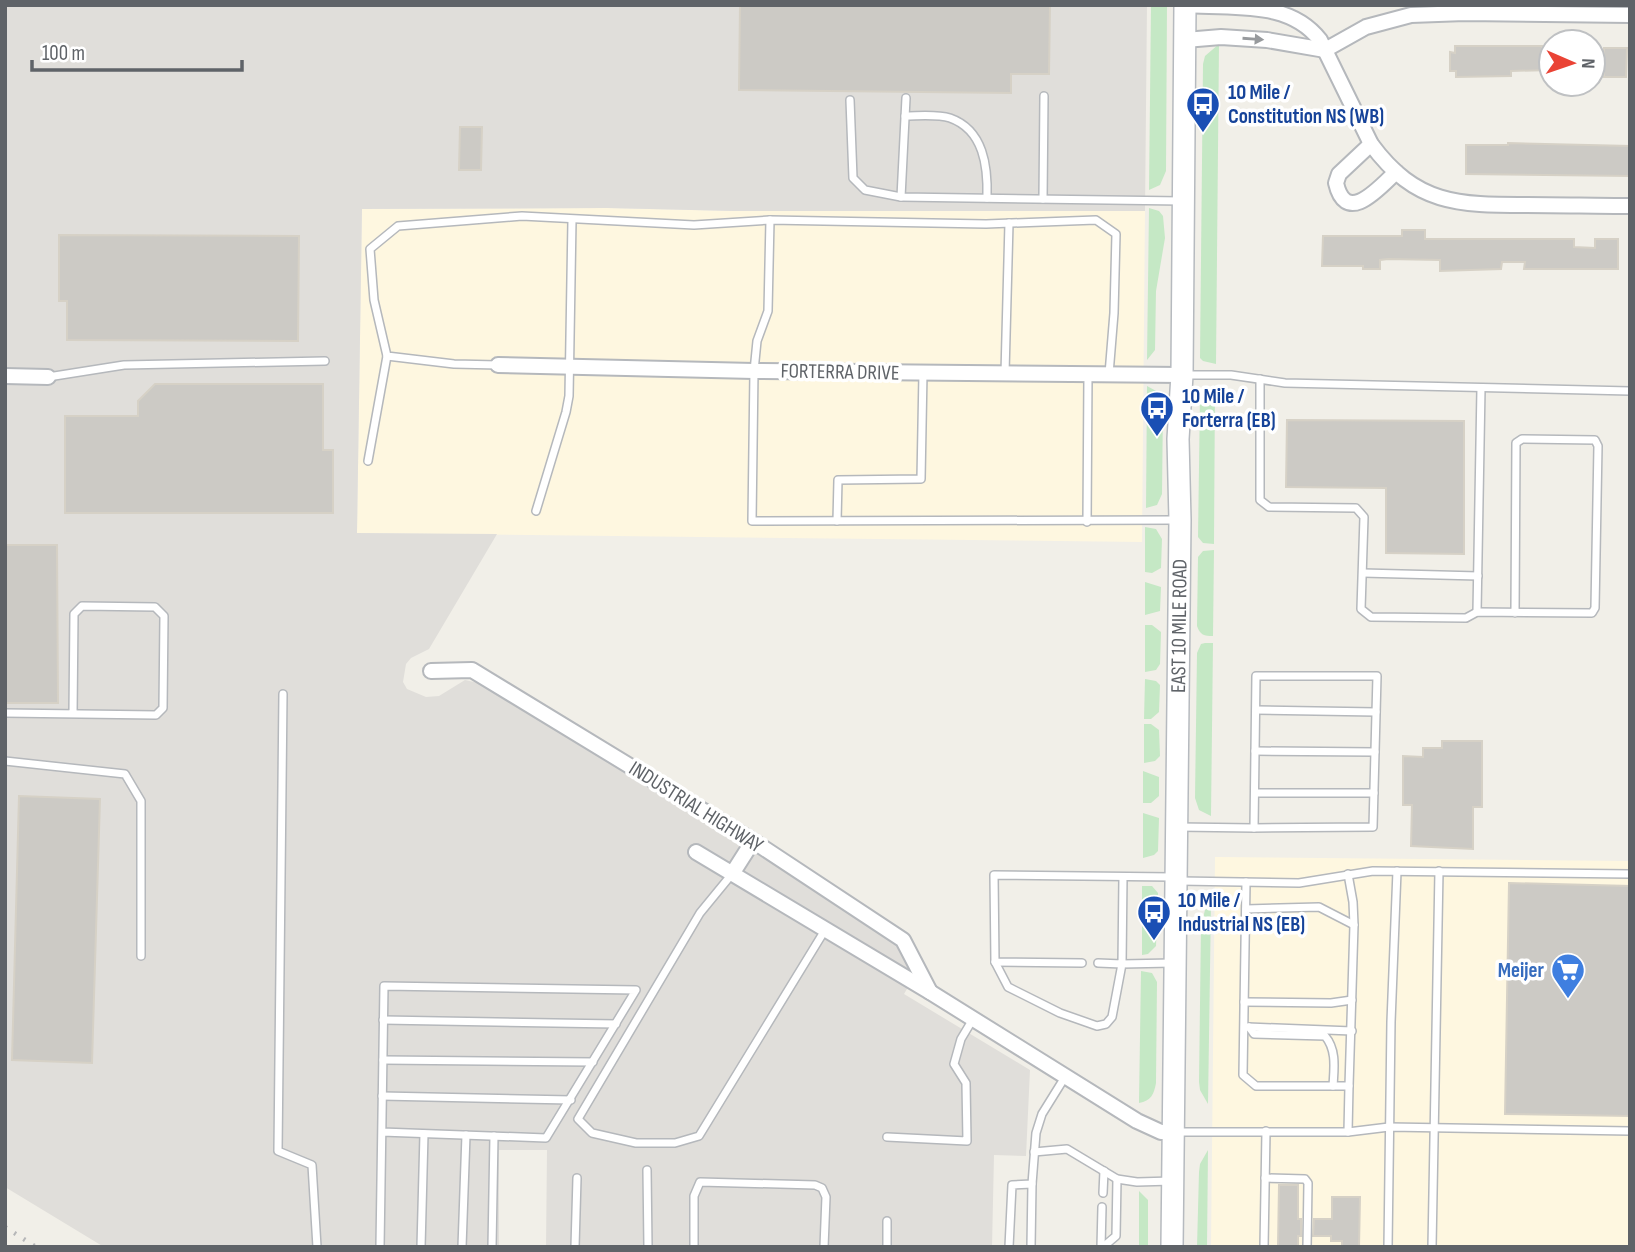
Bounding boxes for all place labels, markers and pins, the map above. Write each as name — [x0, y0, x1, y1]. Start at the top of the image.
place label: 10 Mile / Constitution NS (WB) — [1228, 80, 1384, 129]
bus stop icon: 10 Mile / Constitution NS (WB) — [1184, 85, 1222, 134]
place label: 10 Mile / Forterra (EB) — [1182, 384, 1276, 433]
bus stop icon: 10 Mile / Forterra (EB) — [1138, 389, 1176, 438]
place label: 10 Mile / Industrial NS (EB) — [1178, 888, 1305, 937]
bus stop icon: 10 Mile / Industrial NS (EB) — [1135, 893, 1173, 942]
supermarket icon: Meijer — [1549, 951, 1587, 1000]
place label: Meijer — [1498, 958, 1544, 983]

